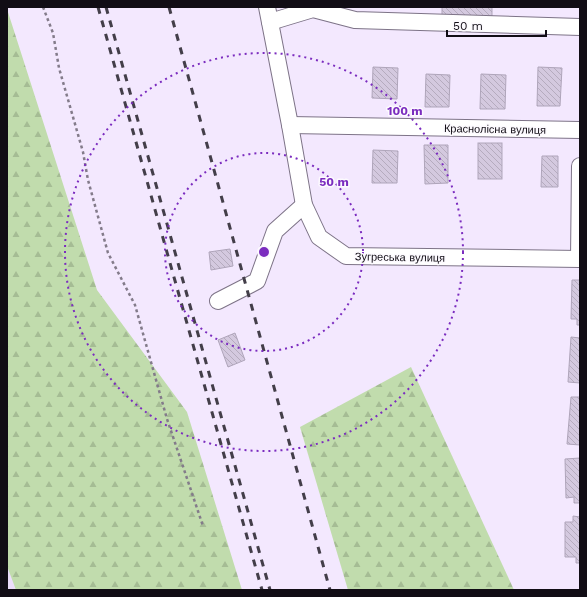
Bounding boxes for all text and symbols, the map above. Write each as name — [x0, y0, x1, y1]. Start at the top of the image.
scale bar — [447, 12, 546, 38]
text: 50 m — [453, 19, 483, 33]
text: 100 m — [387, 104, 423, 118]
street label: Краснолісна вулиця — [444, 122, 546, 137]
text: 50 m — [319, 175, 349, 189]
centre of rings — [257, 245, 271, 259]
street label: Зугреська вулиця — [355, 250, 445, 265]

